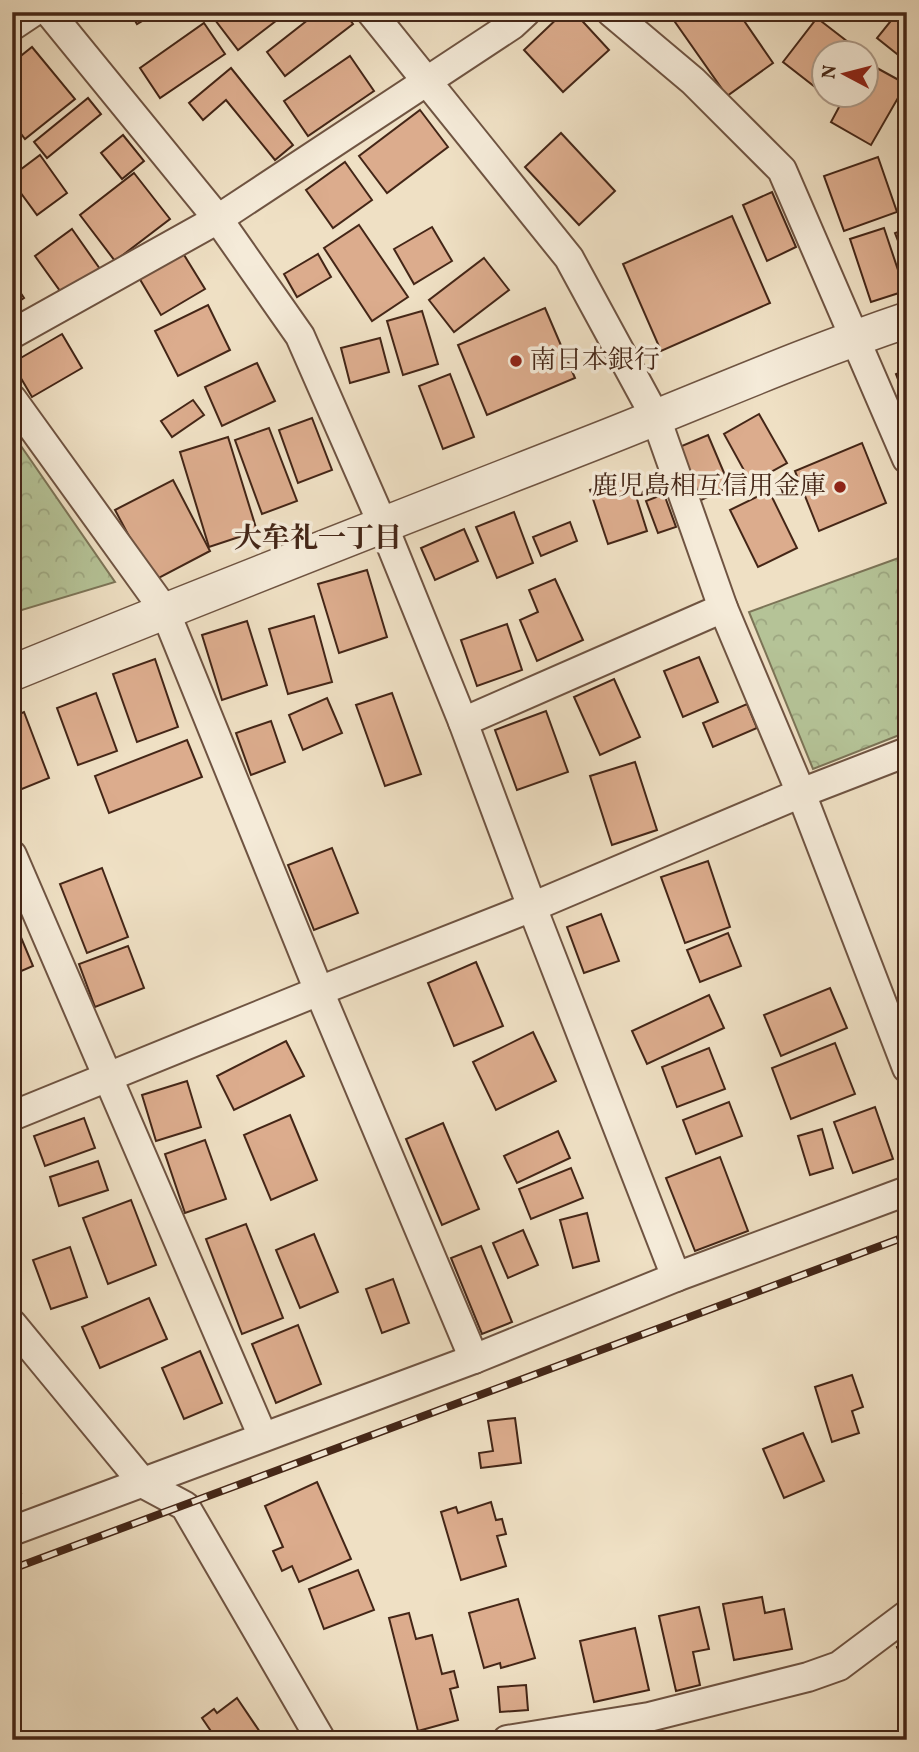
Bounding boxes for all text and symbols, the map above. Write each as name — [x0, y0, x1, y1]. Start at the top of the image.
north arrow — [810, 38, 880, 108]
text: N — [816, 64, 844, 81]
place label: 南日本銀行 — [530, 343, 660, 379]
marker: 南日本銀行 — [508, 353, 524, 369]
place label: 鹿児島相互信用金庫 — [592, 469, 826, 505]
marker: 鹿児島相互信用金庫 — [832, 479, 848, 495]
district label: 大牟礼一丁目 — [234, 520, 402, 559]

